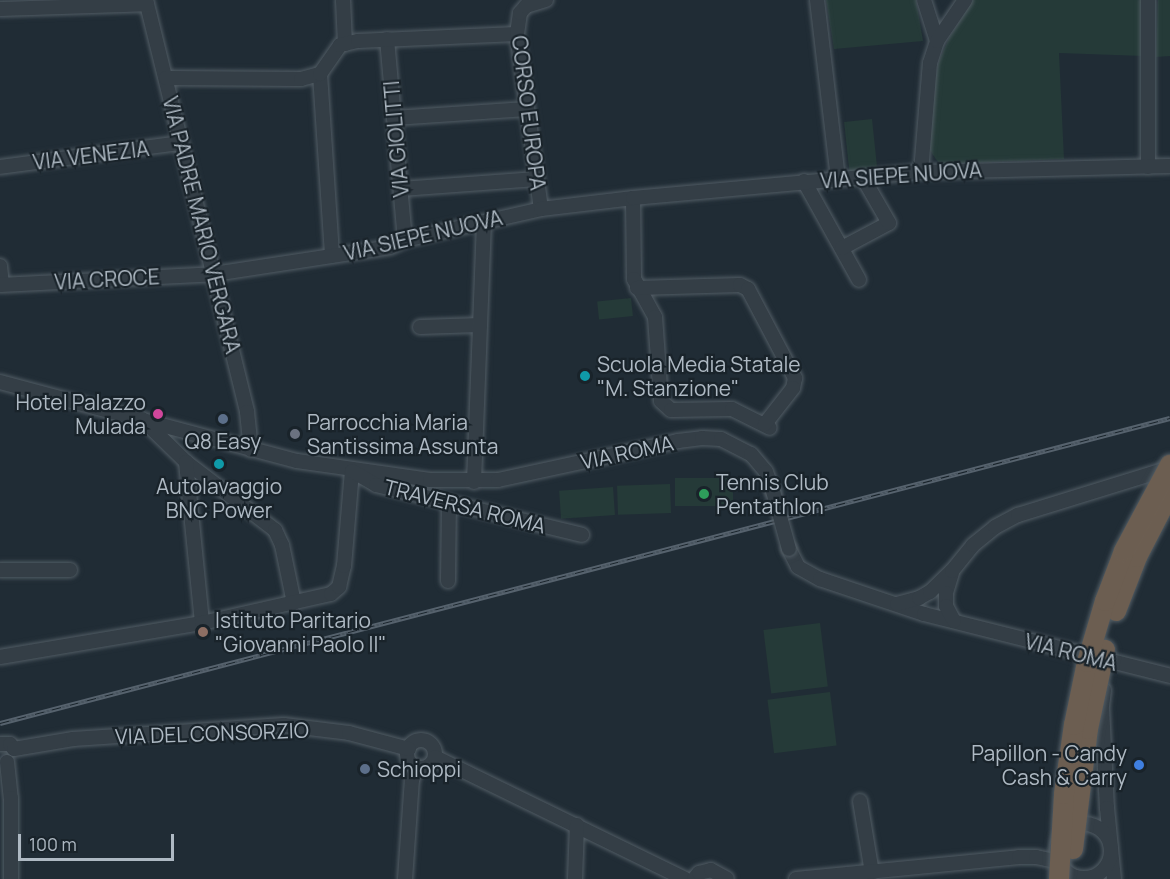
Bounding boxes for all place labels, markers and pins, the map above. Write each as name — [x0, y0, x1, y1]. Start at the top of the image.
place label: Scuola Media Statale "M. Stanzione" — [597, 351, 801, 401]
marker: Scuola Media Statale "M. Stanzione" — [578, 369, 592, 383]
place label: Hotel Palazzo Mulada — [16, 389, 146, 439]
marker: Hotel Palazzo Mulada — [151, 407, 165, 421]
place label: Parrocchia Maria Santissima Assunta — [307, 409, 498, 459]
marker: Q8 Easy — [216, 412, 230, 426]
marker: Parrocchia Maria Santissima Assunta — [288, 427, 302, 441]
place label: Q8 Easy — [185, 428, 261, 454]
marker: Autolavaggio BNC Power — [212, 457, 226, 471]
place label: Tennis Club Pentathlon — [716, 469, 829, 519]
place label: Autolavaggio BNC Power — [156, 473, 282, 523]
marker: Tennis Club Pentathlon — [697, 487, 711, 501]
place label: Istituto Paritario "Giovanni Paolo II" — [215, 607, 387, 657]
marker: Istituto Paritario "Giovanni Paolo II" — [196, 625, 210, 639]
place label: Papillon - Candy Cash & Carry — [971, 740, 1127, 790]
place label: Schioppi — [377, 756, 461, 782]
marker: Papillon - Candy Cash & Carry — [1132, 758, 1146, 772]
marker: Schioppi — [358, 762, 372, 776]

